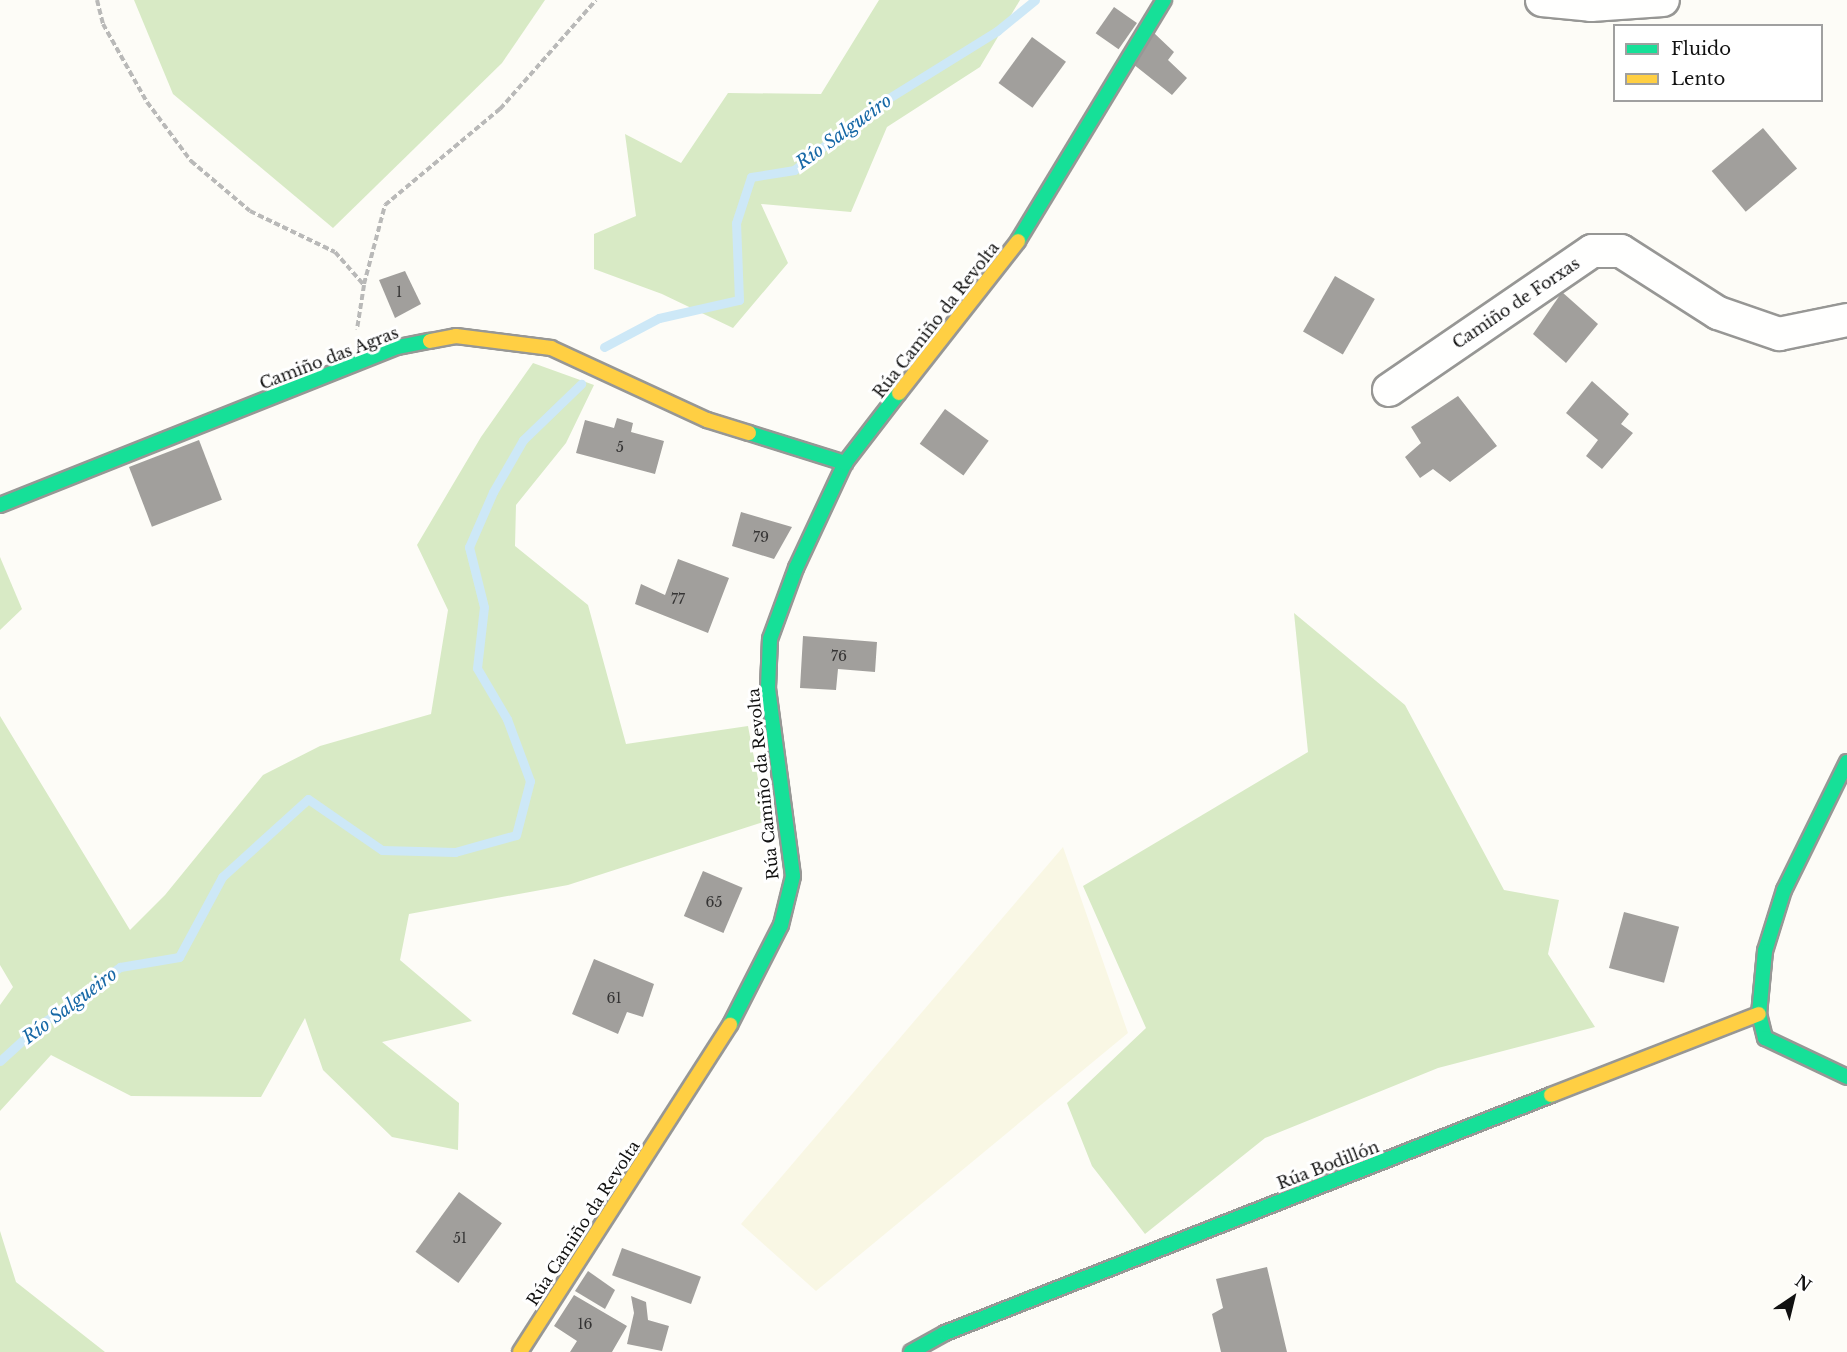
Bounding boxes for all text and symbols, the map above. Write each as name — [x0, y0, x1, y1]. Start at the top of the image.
legend — [1613, 24, 1823, 102]
text: Fluido — [1671, 38, 1731, 60]
text: Lento — [1671, 68, 1725, 90]
water label: Río Salgueiro — [792, 90, 896, 174]
street label: Rúa Camiño da Revolta — [869, 238, 1003, 402]
street label: Camiño de Forxas — [1449, 253, 1583, 353]
house number: 1 — [396, 284, 402, 300]
street label: Camiño das Agras — [257, 323, 401, 393]
house number: 5 — [616, 439, 624, 455]
house number: 79 — [753, 529, 769, 545]
house number: 77 — [671, 591, 685, 607]
house number: 76 — [831, 648, 847, 664]
street label: Rúa Camiño da Revolta — [743, 687, 783, 881]
house number: 65 — [706, 894, 722, 910]
water label: Río Salgueiro — [18, 963, 122, 1049]
house number: 61 — [606, 990, 622, 1006]
street label: Rúa Camiño da Revolta — [522, 1137, 644, 1309]
street label: Rúa Bodillón — [1274, 1137, 1382, 1193]
house number: 51 — [453, 1230, 467, 1246]
north arrow — [1763, 1268, 1823, 1328]
text: N — [1791, 1271, 1815, 1296]
house number: 16 — [577, 1316, 593, 1332]

